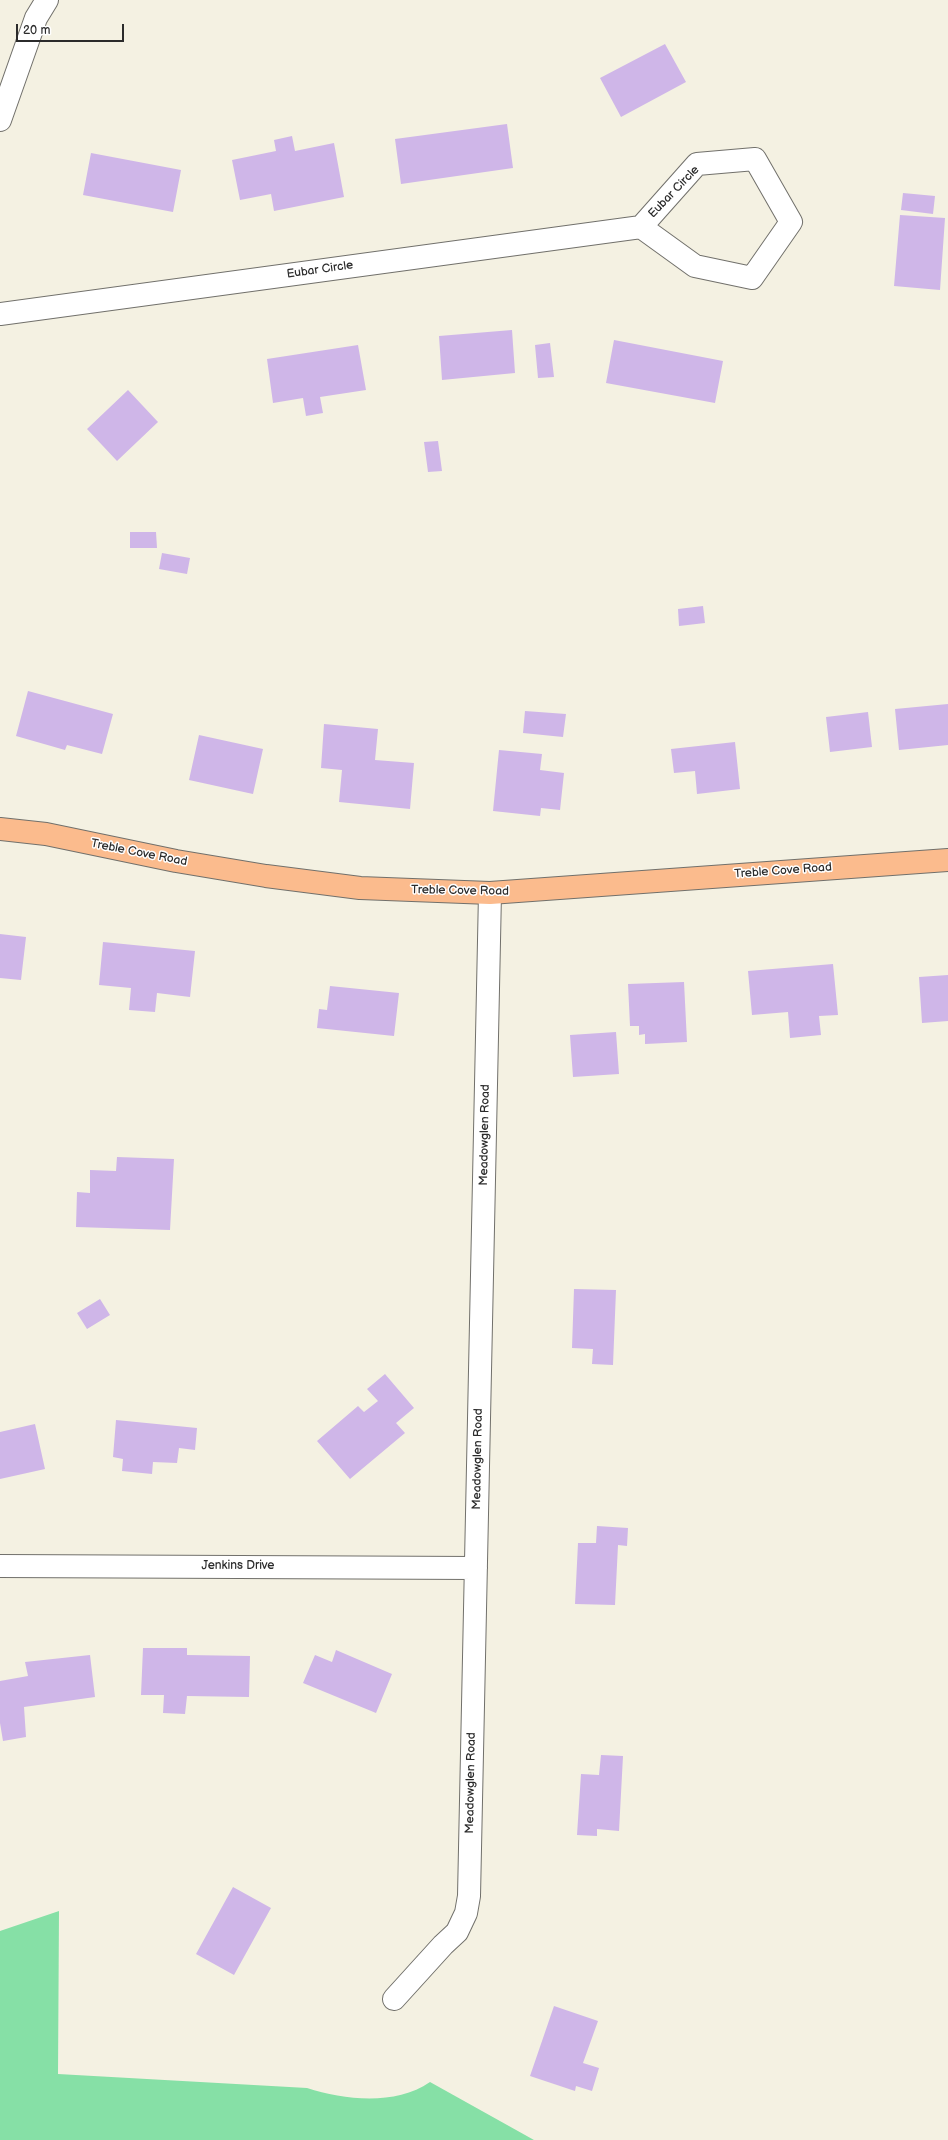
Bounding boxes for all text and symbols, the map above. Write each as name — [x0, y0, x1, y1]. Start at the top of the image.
scale bar — [18, 16, 126, 42]
text: 20 m — [23, 23, 50, 38]
street label: Eubar Circle — [646, 163, 702, 221]
street label: Eubar Circle — [286, 258, 354, 282]
street label: Treble Cove Road — [90, 837, 188, 869]
street label: Treble Cove Road — [734, 860, 832, 882]
street label: Treble Cove Road — [411, 883, 509, 899]
street label: Meadowglen Road — [477, 1084, 493, 1186]
street label: Meadowglen Road — [470, 1408, 486, 1510]
street label: Jenkins Drive — [202, 1559, 274, 1573]
street label: Meadowglen Road — [463, 1732, 479, 1834]

